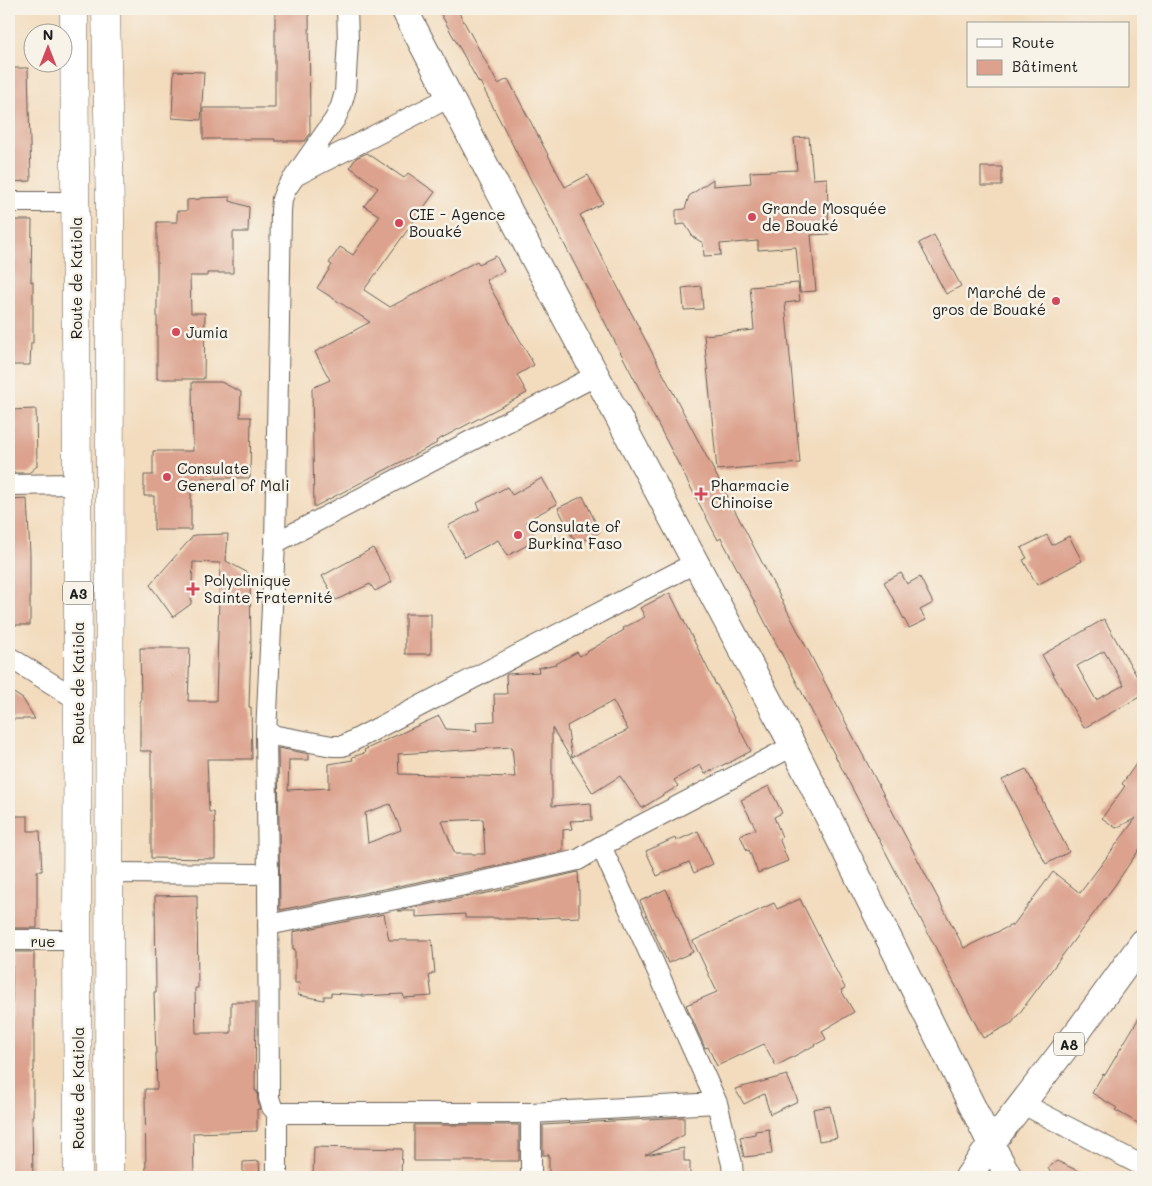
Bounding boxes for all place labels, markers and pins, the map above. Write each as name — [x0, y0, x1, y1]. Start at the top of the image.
place label: Grande Mosquée de Bouaké — [762, 198, 886, 235]
place label: CIE - Agence Bouaké — [409, 204, 506, 241]
marker: Grande Mosquée de Bouaké — [746, 211, 758, 223]
marker: CIE - Agence Bouaké — [393, 217, 405, 229]
place label: Marché de gros de Bouaké — [932, 282, 1046, 319]
marker: Marché de gros de Bouaké — [1050, 295, 1062, 307]
place label: Jumia — [186, 322, 228, 342]
marker: Jumia — [170, 326, 182, 338]
place label: Consulate General of Mali — [177, 458, 290, 495]
marker: Consulate General of Mali — [161, 471, 173, 483]
place label: Pharmacie Chinoise — [711, 475, 790, 512]
marker: Pharmacie Chinoise — [695, 488, 707, 500]
place label: Consulate of Burkina Faso — [528, 516, 622, 553]
marker: Consulate of Burkina Faso — [512, 529, 524, 541]
place label: Polyclinique Sainte Fraternité — [204, 570, 333, 607]
marker: Polyclinique Sainte Fraternité — [186, 582, 200, 596]

